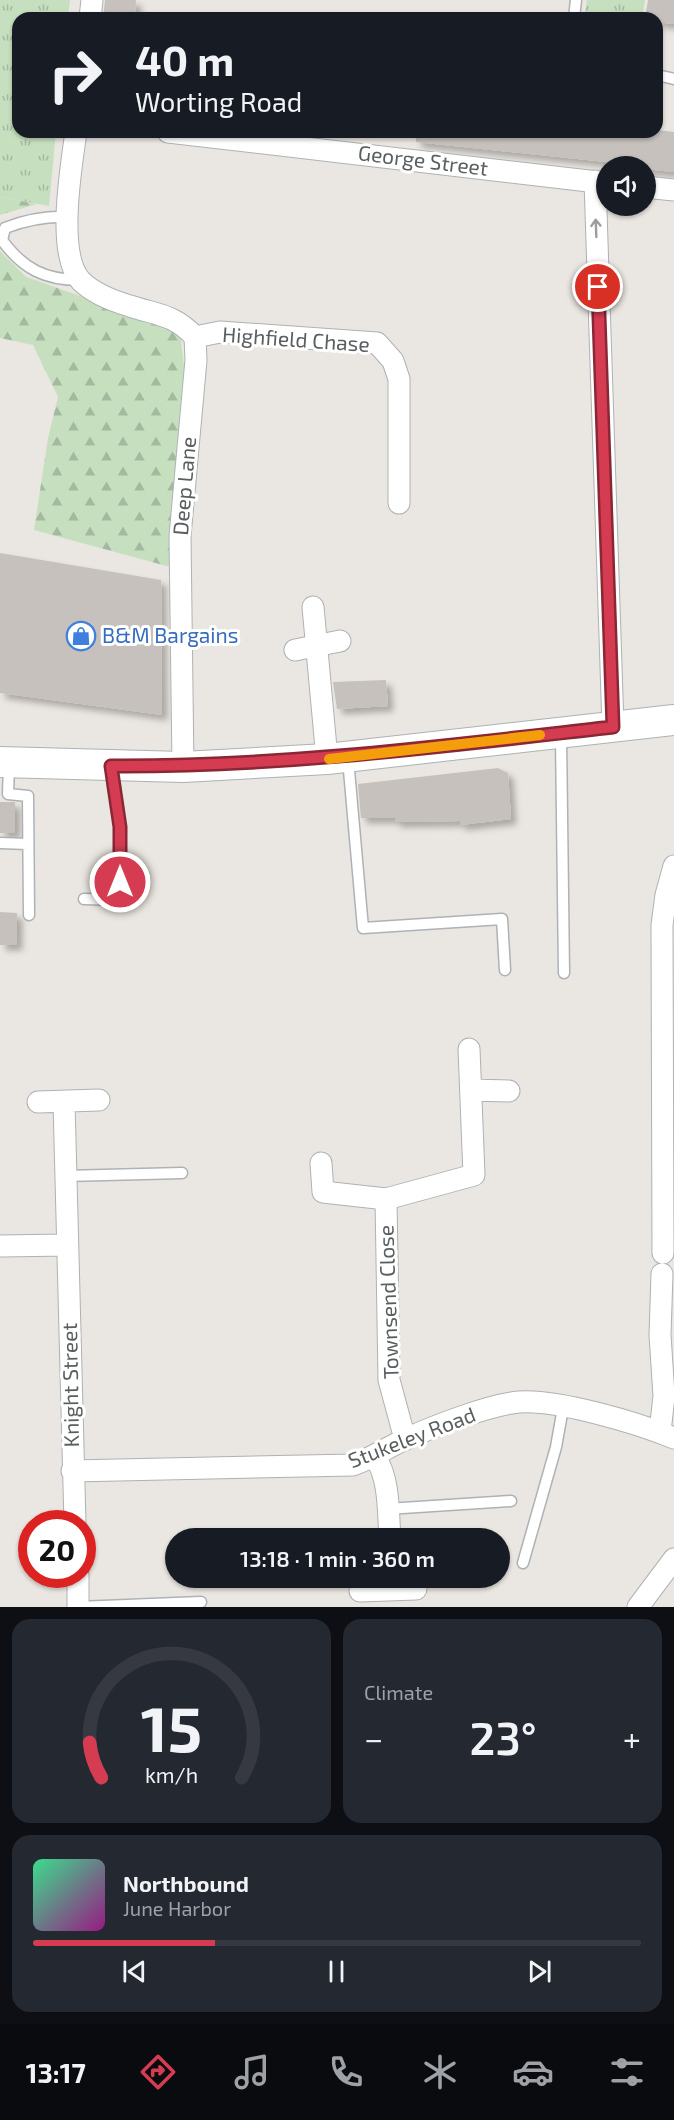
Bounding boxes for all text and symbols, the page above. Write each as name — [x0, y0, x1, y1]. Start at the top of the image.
text: 40 m — [135, 34, 234, 84]
icon: right — [36, 36, 114, 114]
text: Worting Road — [135, 85, 302, 117]
street label: George Street — [357, 139, 490, 180]
map controls — [596, 156, 656, 216]
button: sound — [596, 156, 656, 216]
one-way arrow — [591, 218, 602, 238]
pin — [572, 261, 623, 312]
icon: arrive — [581, 270, 614, 303]
street label: Highfield Chase — [222, 321, 371, 356]
street label: Deep Lane — [167, 435, 200, 536]
shop icon: B&M Bargains — [65, 620, 97, 652]
place label: B&M Bargains — [102, 622, 238, 647]
position arrow — [88, 850, 152, 914]
street label: Townsend Close — [372, 1225, 403, 1380]
street label: Knight Street — [56, 1322, 83, 1448]
street label: Stukeley Road — [344, 1401, 479, 1472]
speed limit sign: 20 — [18, 1510, 96, 1588]
text: 13:18 · 1 min · 360 m — [240, 1545, 435, 1571]
text: Climate — [364, 1680, 433, 1704]
text: 15 — [141, 1690, 202, 1765]
text: 23° — [470, 1710, 537, 1764]
text: − — [364, 1718, 383, 1758]
text: + — [623, 1718, 641, 1758]
text: km/h — [145, 1762, 198, 1787]
text: Northbound — [123, 1870, 249, 1896]
text: June Harbor — [123, 1896, 231, 1920]
icon: previous — [118, 1955, 151, 1988]
icon: pause — [320, 1955, 353, 1988]
icon: next — [523, 1955, 556, 1988]
icon: directions — [137, 2051, 179, 2093]
icon: music — [231, 2051, 273, 2093]
icon: phone — [325, 2051, 367, 2093]
icon: climate — [419, 2051, 461, 2093]
icon: car — [512, 2051, 554, 2093]
icon: filters — [606, 2051, 648, 2093]
text: 13:17 — [26, 2056, 86, 2088]

